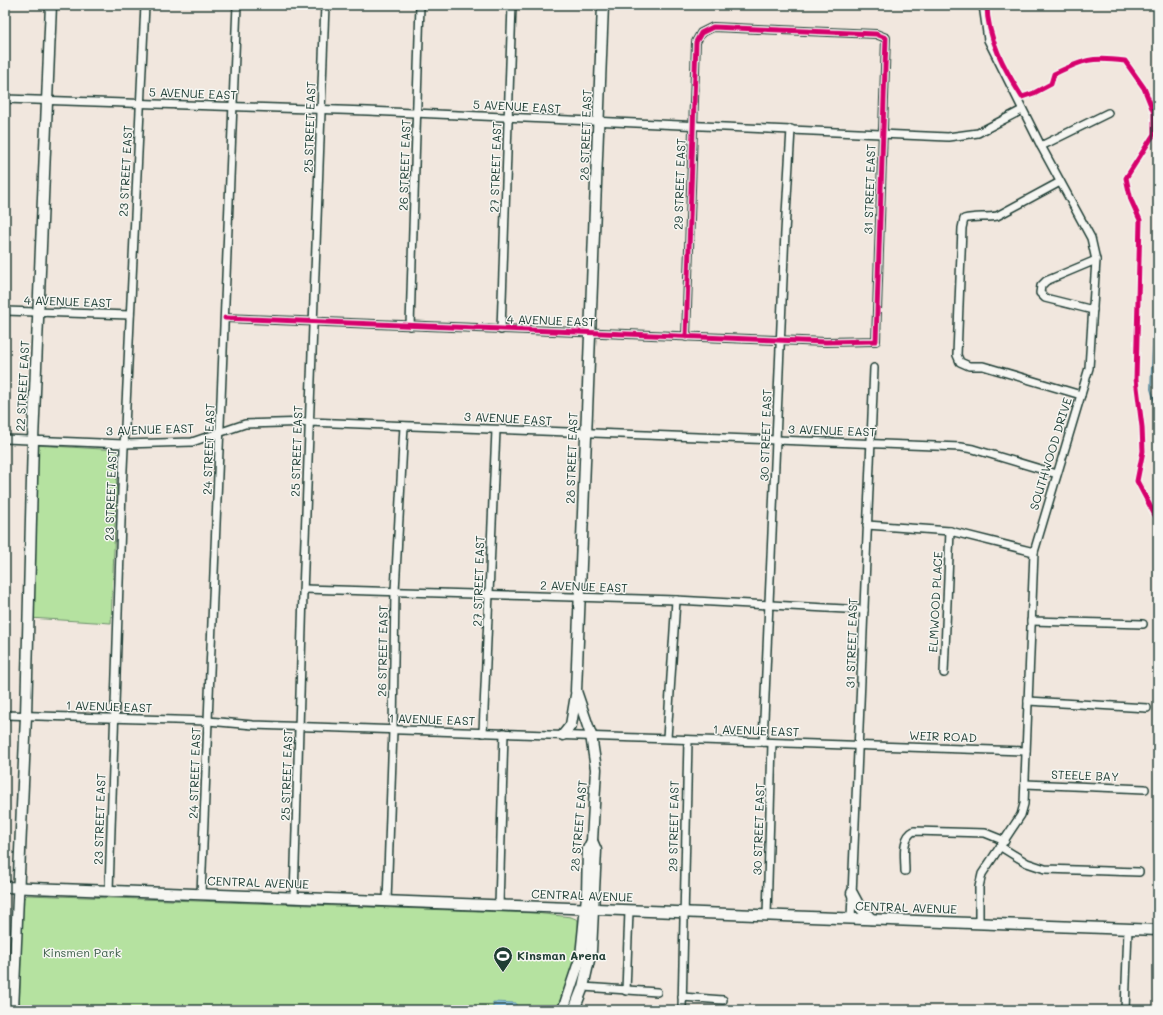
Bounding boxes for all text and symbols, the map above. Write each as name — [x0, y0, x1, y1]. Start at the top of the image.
street label: 25 STREET EAST — [299, 81, 319, 173]
street label: 5 AVENUE EAST — [149, 83, 238, 103]
street label: 28 STREET EAST — [575, 88, 595, 181]
street label: 5 AVENUE EAST — [473, 96, 562, 116]
street label: 26 STREET EAST — [394, 119, 414, 211]
street label: 27 STREET EAST — [485, 121, 505, 213]
street label: 23 STREET EAST — [115, 124, 135, 217]
street label: 29 STREET EAST — [669, 138, 689, 230]
street label: 31 STREET EAST — [859, 143, 879, 234]
street label: 4 AVENUE EAST — [24, 291, 113, 311]
street label: 4 AVENUE EAST — [507, 310, 596, 330]
street label: 22 STREET EAST — [12, 340, 32, 432]
street label: 30 STREET EAST — [755, 388, 775, 481]
street label: SOUTHWOOD DRIVE — [1025, 395, 1075, 512]
street label: 24 STREET EAST — [198, 403, 218, 495]
street label: 25 STREET EAST — [286, 405, 306, 497]
street label: 3 AVENUE EAST — [464, 408, 553, 428]
street label: 28 STREET EAST — [561, 411, 581, 504]
street label: 3 AVENUE EAST — [106, 419, 195, 439]
street label: 3 AVENUE EAST — [788, 420, 877, 440]
street label: 23 STREET EAST — [100, 449, 120, 541]
street label: 27 STREET EAST — [468, 535, 488, 627]
street label: ELMWOOD PLACE — [924, 551, 946, 653]
street label: 2 AVENUE EAST — [540, 576, 629, 596]
street label: 31 STREET EAST — [841, 597, 861, 688]
street label: 26 STREET EAST — [373, 605, 391, 697]
street label: 1 AVENUE EAST — [66, 696, 153, 716]
street label: 1 AVENUE EAST — [389, 709, 476, 729]
street label: 1 AVENUE EAST — [713, 720, 800, 740]
street label: 24 STREET EAST — [184, 727, 204, 819]
street label: WEIR ROAD — [909, 727, 977, 745]
street label: 25 STREET EAST — [276, 729, 296, 821]
street label: STEELE BAY — [1051, 766, 1119, 784]
street label: 23 STREET EAST — [89, 773, 109, 865]
street label: 28 STREET EAST — [566, 779, 590, 872]
street label: 29 STREET EAST — [664, 780, 682, 872]
street label: 30 STREET EAST — [748, 782, 768, 875]
street label: CENTRAL AVENUE — [207, 872, 309, 892]
street label: CENTRAL AVENUE — [531, 885, 633, 905]
street label: CENTRAL AVENUE — [855, 897, 957, 917]
park label: Kinsmen Park — [43, 944, 121, 960]
sports icon: Kinsman Arena — [492, 945, 514, 973]
place label: Kinsman Arena — [517, 947, 606, 963]

